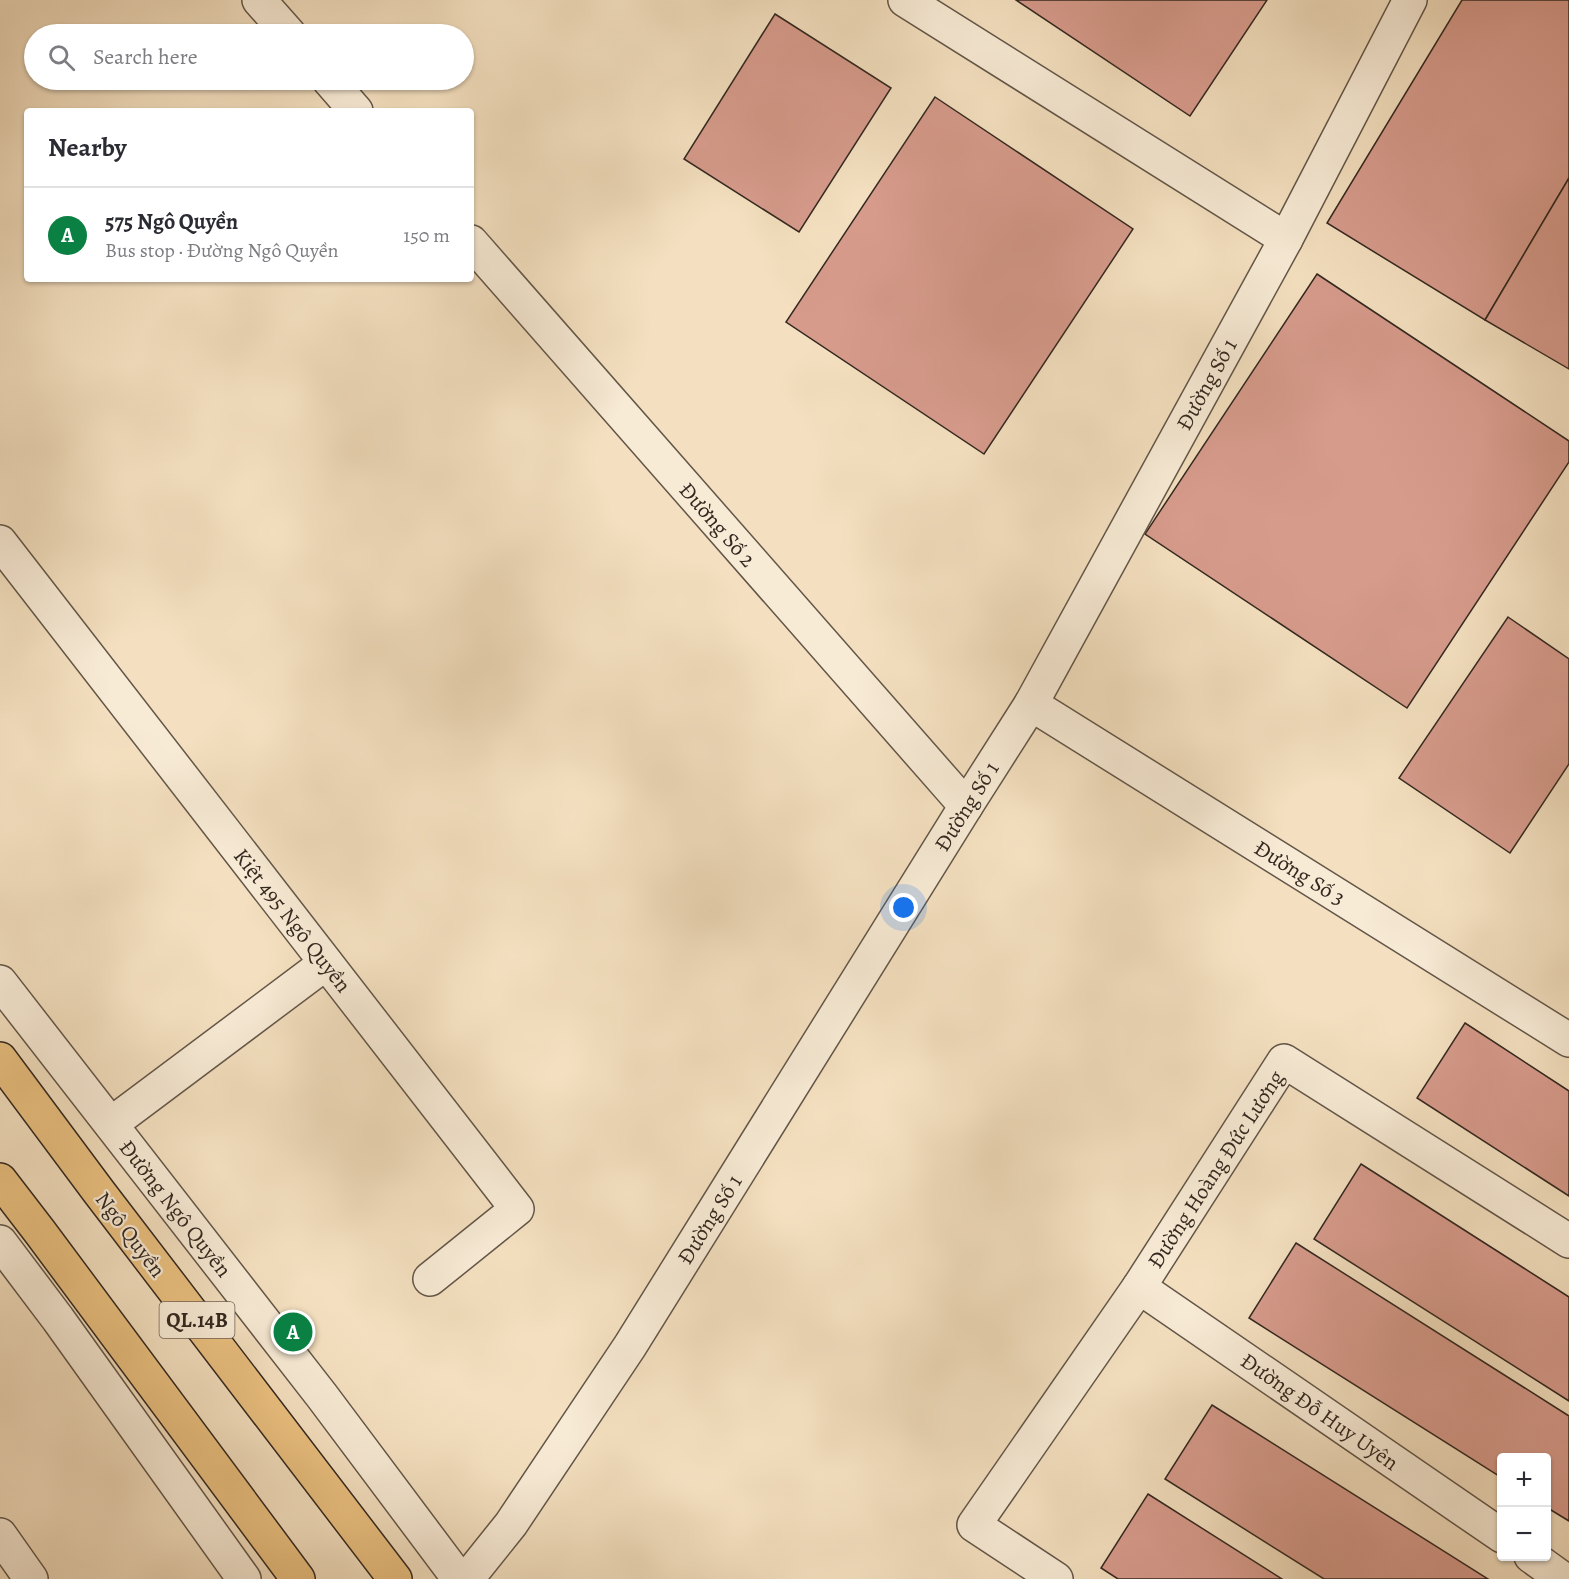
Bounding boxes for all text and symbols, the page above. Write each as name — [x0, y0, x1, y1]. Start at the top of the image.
search box — [24, 24, 474, 90]
icon: search — [45, 41, 78, 74]
text: Search here — [93, 42, 198, 72]
text: Nearby — [48, 130, 127, 165]
text: 575 Ngô Quyền — [105, 207, 238, 237]
text: A — [61, 222, 74, 249]
text: 150 m — [403, 222, 450, 249]
text: Bus stop · Đường Ngô Quyền — [105, 237, 339, 264]
street label: Đường Số 1 — [1169, 333, 1244, 436]
street label: Đường Số 2 — [672, 476, 763, 574]
street label: Đường Số 1 — [927, 756, 1006, 857]
street label: Đường Số 3 — [1248, 833, 1351, 913]
street label: Kiệt 495 Ngô Quyền — [226, 842, 358, 999]
your location — [889, 893, 918, 922]
street label: Đường Hoàng Đức Lương — [1140, 1065, 1291, 1274]
street label: Đường Ngô Quyền — [114, 1134, 238, 1282]
street label: Đường Số 1 — [670, 1169, 749, 1270]
street label: Ngô Quyền — [90, 1186, 172, 1282]
road number: QL.14B — [160, 1302, 234, 1338]
pin: A — [274, 1310, 312, 1354]
street label: Đường Đỗ Huy Uyên — [1234, 1346, 1404, 1478]
map controls — [1497, 1453, 1551, 1561]
button: + — [1497, 1453, 1551, 1507]
button: − — [1497, 1507, 1551, 1561]

